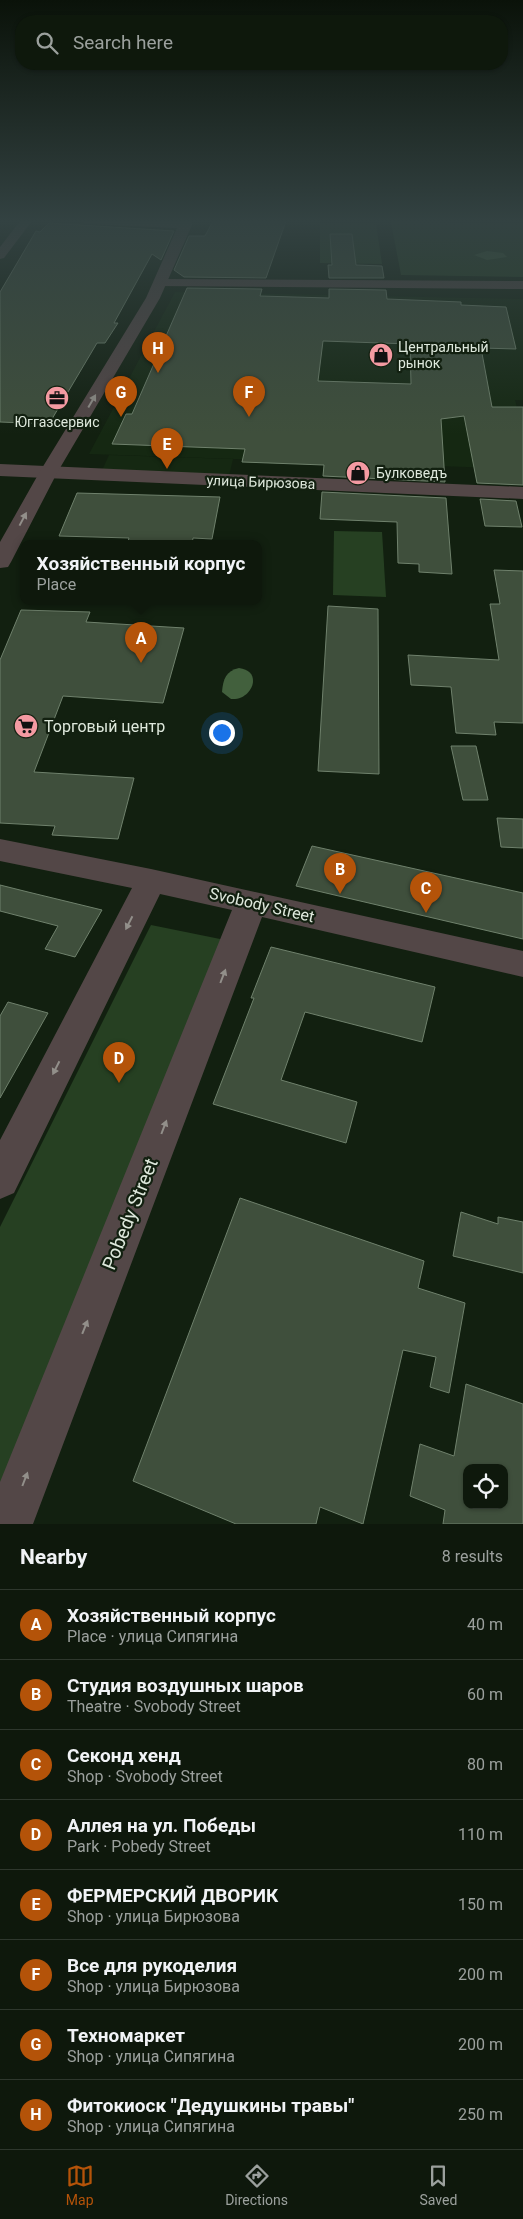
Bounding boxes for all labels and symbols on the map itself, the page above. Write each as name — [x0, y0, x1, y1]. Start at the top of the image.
pin: H — [142, 332, 174, 373]
place label: Центральный рынок — [398, 339, 489, 371]
shop icon: Центральный рынок — [368, 342, 394, 368]
pin: G — [105, 376, 137, 417]
pin: F — [233, 376, 265, 417]
office icon: Юггазсервис — [44, 385, 70, 411]
one-way arrow — [87, 395, 96, 408]
place label: Юггазсервис — [14, 414, 100, 430]
pin: E — [151, 428, 183, 469]
shop icon: Булковедъ — [345, 460, 371, 486]
place label: Булковедъ — [376, 465, 447, 481]
street label: улица Бирюзова — [206, 472, 316, 492]
one-way arrow — [19, 511, 27, 526]
pin: A — [125, 622, 157, 663]
supermarket icon: Торговый центр — [13, 713, 39, 739]
place label: Торговый центр — [44, 717, 165, 736]
your location — [209, 720, 235, 746]
pin: B — [324, 853, 356, 894]
pin: C — [410, 872, 442, 913]
street label: Svobody Street — [208, 884, 316, 926]
one-way arrow — [125, 916, 133, 930]
one-way arrow — [219, 968, 227, 983]
pin: D — [103, 1042, 135, 1083]
one-way arrow — [52, 1061, 60, 1076]
one-way arrow — [161, 1120, 168, 1135]
street label: Pobedy Street — [97, 1155, 163, 1273]
one-way arrow — [82, 1320, 89, 1335]
one-way arrow — [22, 1471, 30, 1486]

